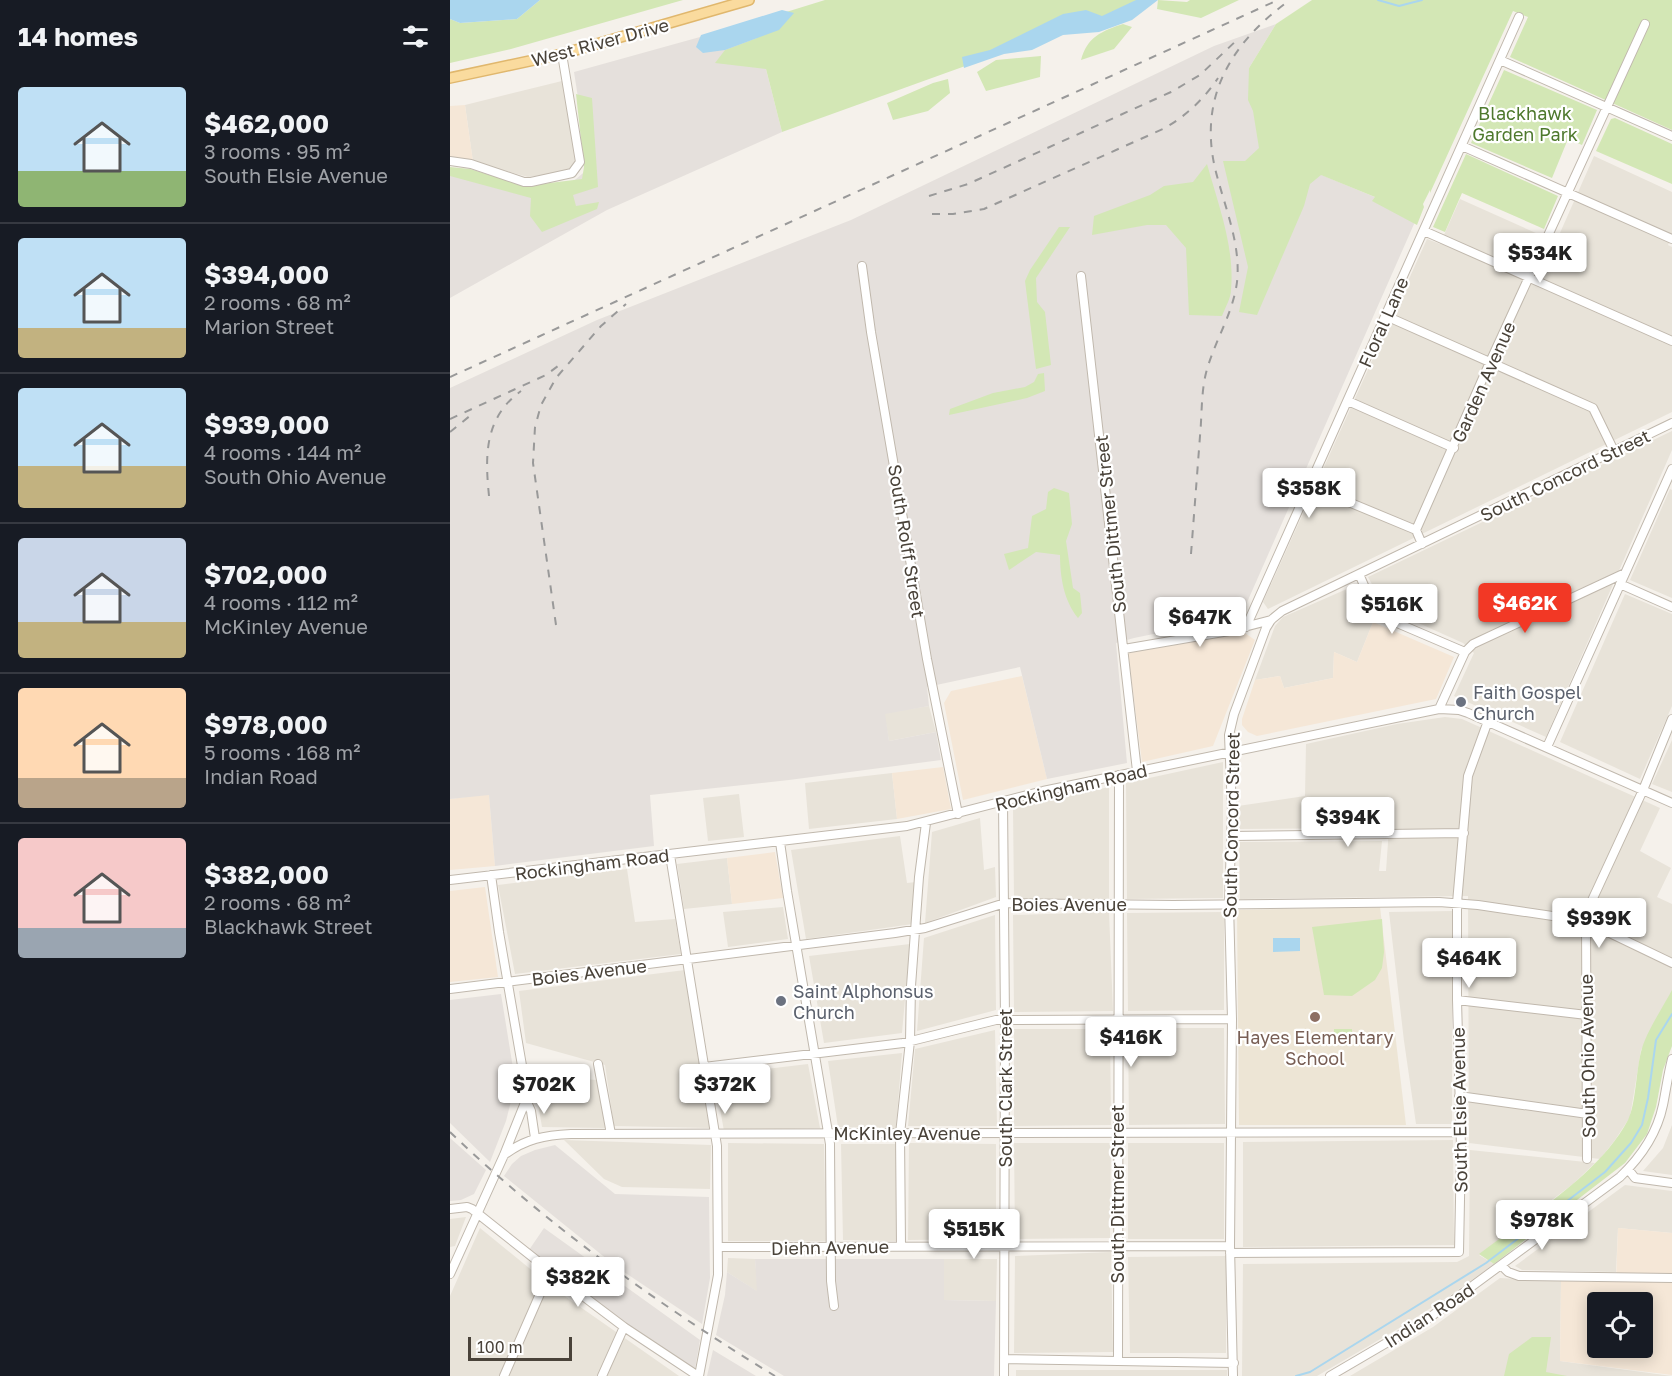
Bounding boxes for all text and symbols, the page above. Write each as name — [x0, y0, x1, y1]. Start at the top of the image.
street label: West River Drive — [529, 13, 671, 71]
icon: filters — [399, 20, 432, 53]
text: 14 homes — [18, 21, 138, 52]
park label: Blackhawk Garden Park — [1472, 102, 1578, 145]
text: $462,000 — [204, 108, 329, 139]
icon: home — [66, 111, 138, 183]
text: 3 rooms · 95 m² — [204, 139, 350, 163]
text: South Elsie Avenue — [204, 163, 388, 187]
pin: $534K — [1498, 233, 1582, 284]
text: $534K — [1508, 240, 1572, 264]
text: $394,000 — [204, 259, 329, 290]
icon: home — [66, 262, 138, 334]
street label: Floral Lane — [1353, 273, 1413, 371]
text: 2 rooms · 68 m² — [204, 290, 351, 314]
text: Marion Street — [204, 314, 334, 338]
street label: Garden Avenue — [1446, 318, 1520, 446]
text: $939,000 — [204, 409, 329, 440]
icon: home — [66, 412, 138, 484]
street label: South Concord Street — [1476, 424, 1654, 526]
street label: South Dittmer Street — [1090, 434, 1130, 614]
text: 4 rooms · 144 m² — [204, 440, 361, 464]
street label: South Rolff Street — [884, 463, 930, 619]
text: South Ohio Avenue — [204, 464, 386, 488]
pin: $358K — [1267, 468, 1351, 519]
text: $358K — [1276, 475, 1342, 499]
text: $702,000 — [204, 559, 327, 590]
icon: home — [66, 562, 138, 634]
pin: $462K — [1483, 583, 1567, 634]
pin: $516K — [1350, 584, 1434, 635]
text: 4 rooms · 112 m² — [204, 590, 358, 614]
text: $462K — [1492, 590, 1558, 614]
text: $516K — [1360, 591, 1424, 615]
pin: $647K — [1158, 597, 1242, 648]
text: $647K — [1168, 604, 1232, 628]
text: McKinley Avenue — [204, 614, 368, 638]
place label: Faith Gospel Church — [1473, 681, 1582, 724]
marker: Faith Gospel Church — [1454, 695, 1468, 709]
text: $978,000 — [204, 709, 328, 740]
icon: home — [66, 712, 138, 784]
street label: South Concord Street — [1218, 732, 1244, 918]
text: 5 rooms · 168 m² — [204, 740, 360, 764]
street label: Rockingham Road — [993, 759, 1149, 815]
text: Indian Road — [204, 764, 318, 788]
pin: $394K — [1306, 797, 1390, 848]
text: $394K — [1315, 804, 1381, 828]
street label: Rockingham Road — [513, 844, 671, 884]
text: $382,000 — [204, 859, 329, 890]
icon: home — [66, 862, 138, 934]
text: 2 rooms · 68 m² — [204, 890, 351, 914]
street label: Boies Avenue — [1011, 893, 1127, 915]
pin: $939K — [1557, 898, 1641, 949]
text: $939K — [1566, 905, 1632, 929]
text: Blackhawk Street — [204, 914, 372, 938]
pin: $464K — [1427, 938, 1511, 989]
text: $464K — [1436, 945, 1502, 969]
street label: Boies Avenue — [530, 954, 648, 990]
street label: South Ohio Avenue — [1575, 974, 1599, 1138]
place label: Saint Alphonsus Church — [793, 980, 934, 1023]
marker: Saint Alphonsus Church — [774, 994, 788, 1008]
street label: South Clark Street — [994, 1008, 1016, 1168]
marker: Hayes Elementary School — [1308, 1010, 1322, 1024]
pin: $416K — [1089, 1017, 1173, 1068]
text: $416K — [1099, 1024, 1163, 1048]
place label: Hayes Elementary School — [1237, 1026, 1393, 1069]
street label: South Elsie Avenue — [1447, 1027, 1471, 1193]
pin: $702K — [502, 1064, 586, 1115]
pin: $372K — [683, 1064, 767, 1115]
text: $702K — [512, 1071, 576, 1095]
text: $372K — [693, 1071, 757, 1095]
street label: South Dittmer Street — [1106, 1105, 1128, 1283]
street label: McKinley Avenue — [833, 1122, 981, 1144]
pin: $978K — [1500, 1200, 1584, 1251]
text: $978K — [1510, 1207, 1574, 1231]
pin: $515K — [932, 1209, 1016, 1260]
text: $515K — [943, 1216, 1005, 1240]
street label: Diehn Avenue — [771, 1235, 889, 1259]
pin: $382K — [536, 1257, 620, 1308]
text: $382K — [545, 1264, 611, 1288]
street label: Indian Road — [1380, 1278, 1478, 1352]
map controls — [1587, 1292, 1653, 1358]
button: locate — [1587, 1292, 1653, 1358]
scale bar — [468, 1334, 572, 1362]
text: 100 m — [477, 1337, 523, 1357]

